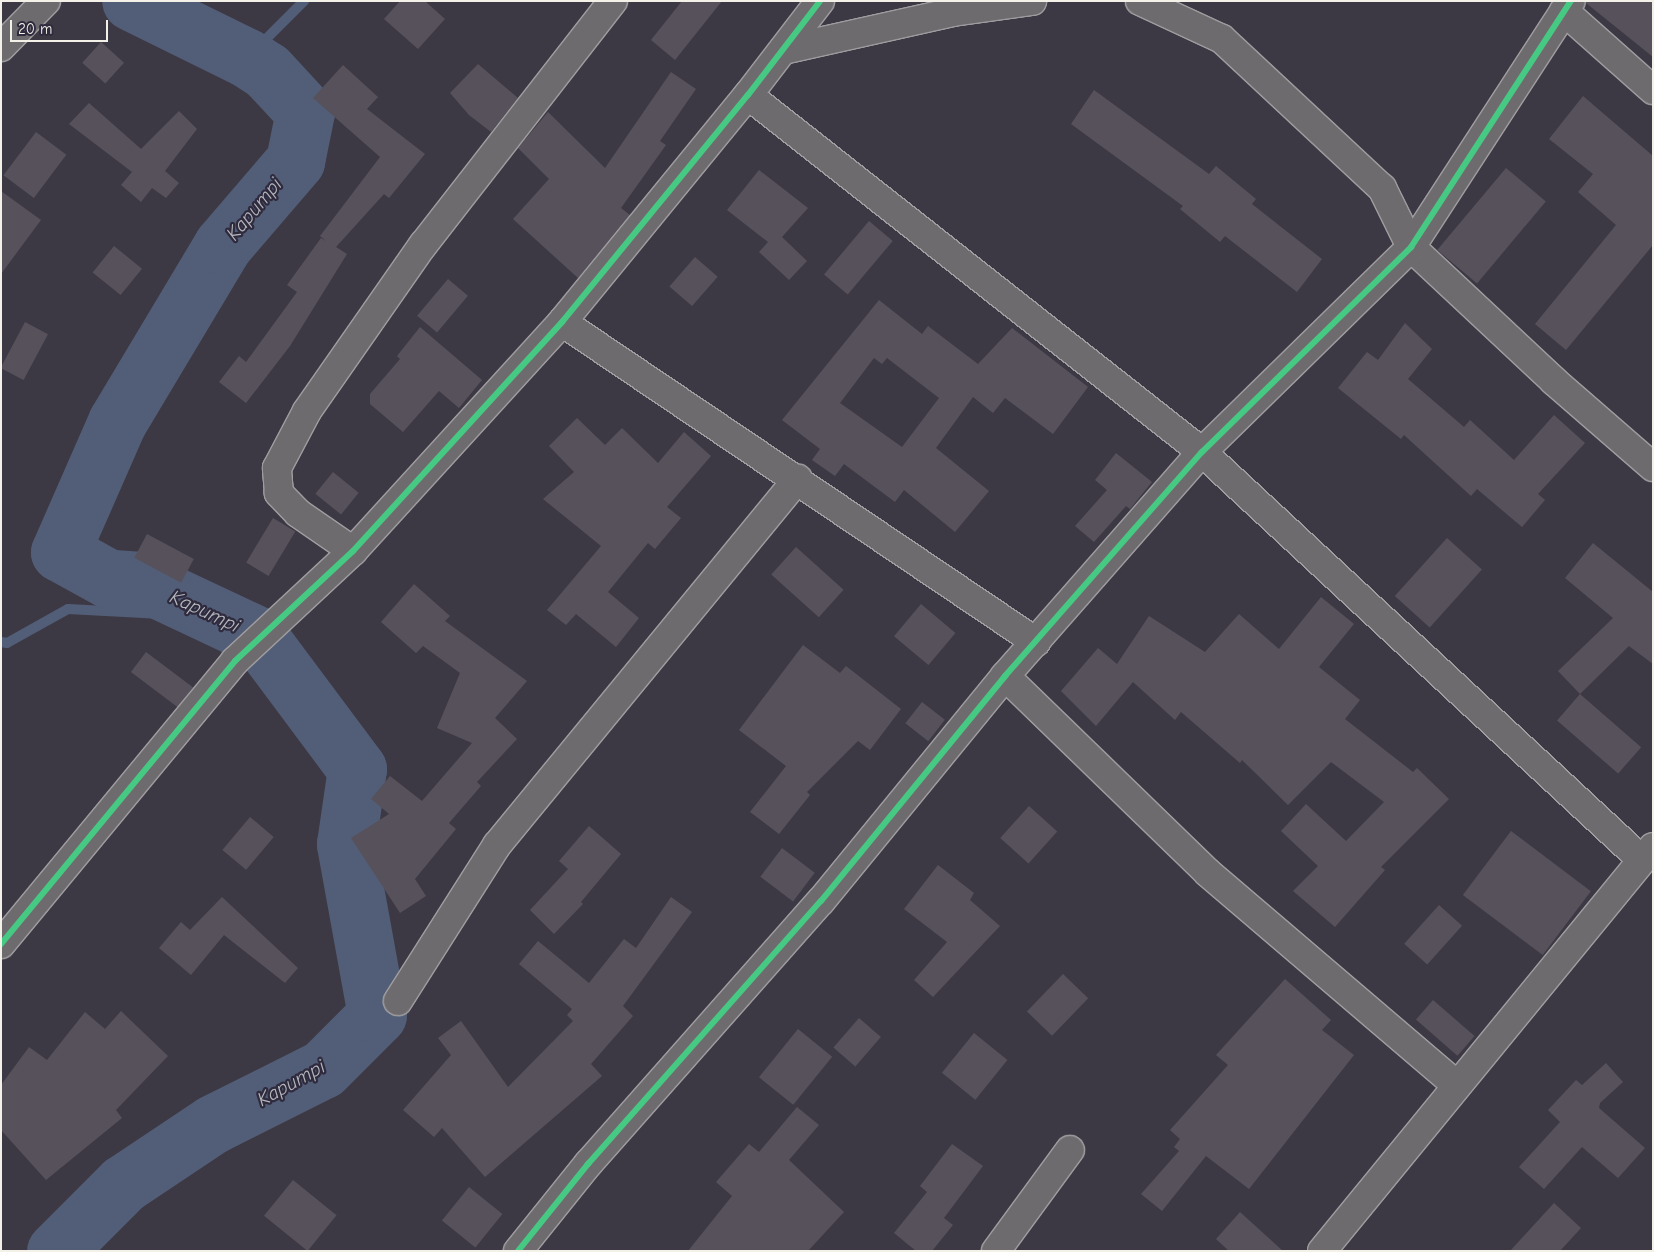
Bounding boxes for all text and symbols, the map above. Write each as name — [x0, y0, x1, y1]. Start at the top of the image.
scale bar — [12, 10, 110, 42]
text: 20 m — [18, 20, 52, 38]
water label: Kapumpi — [221, 173, 287, 245]
water label: Kapumpi — [166, 584, 244, 638]
water label: Kapumpi — [253, 1054, 329, 1112]

